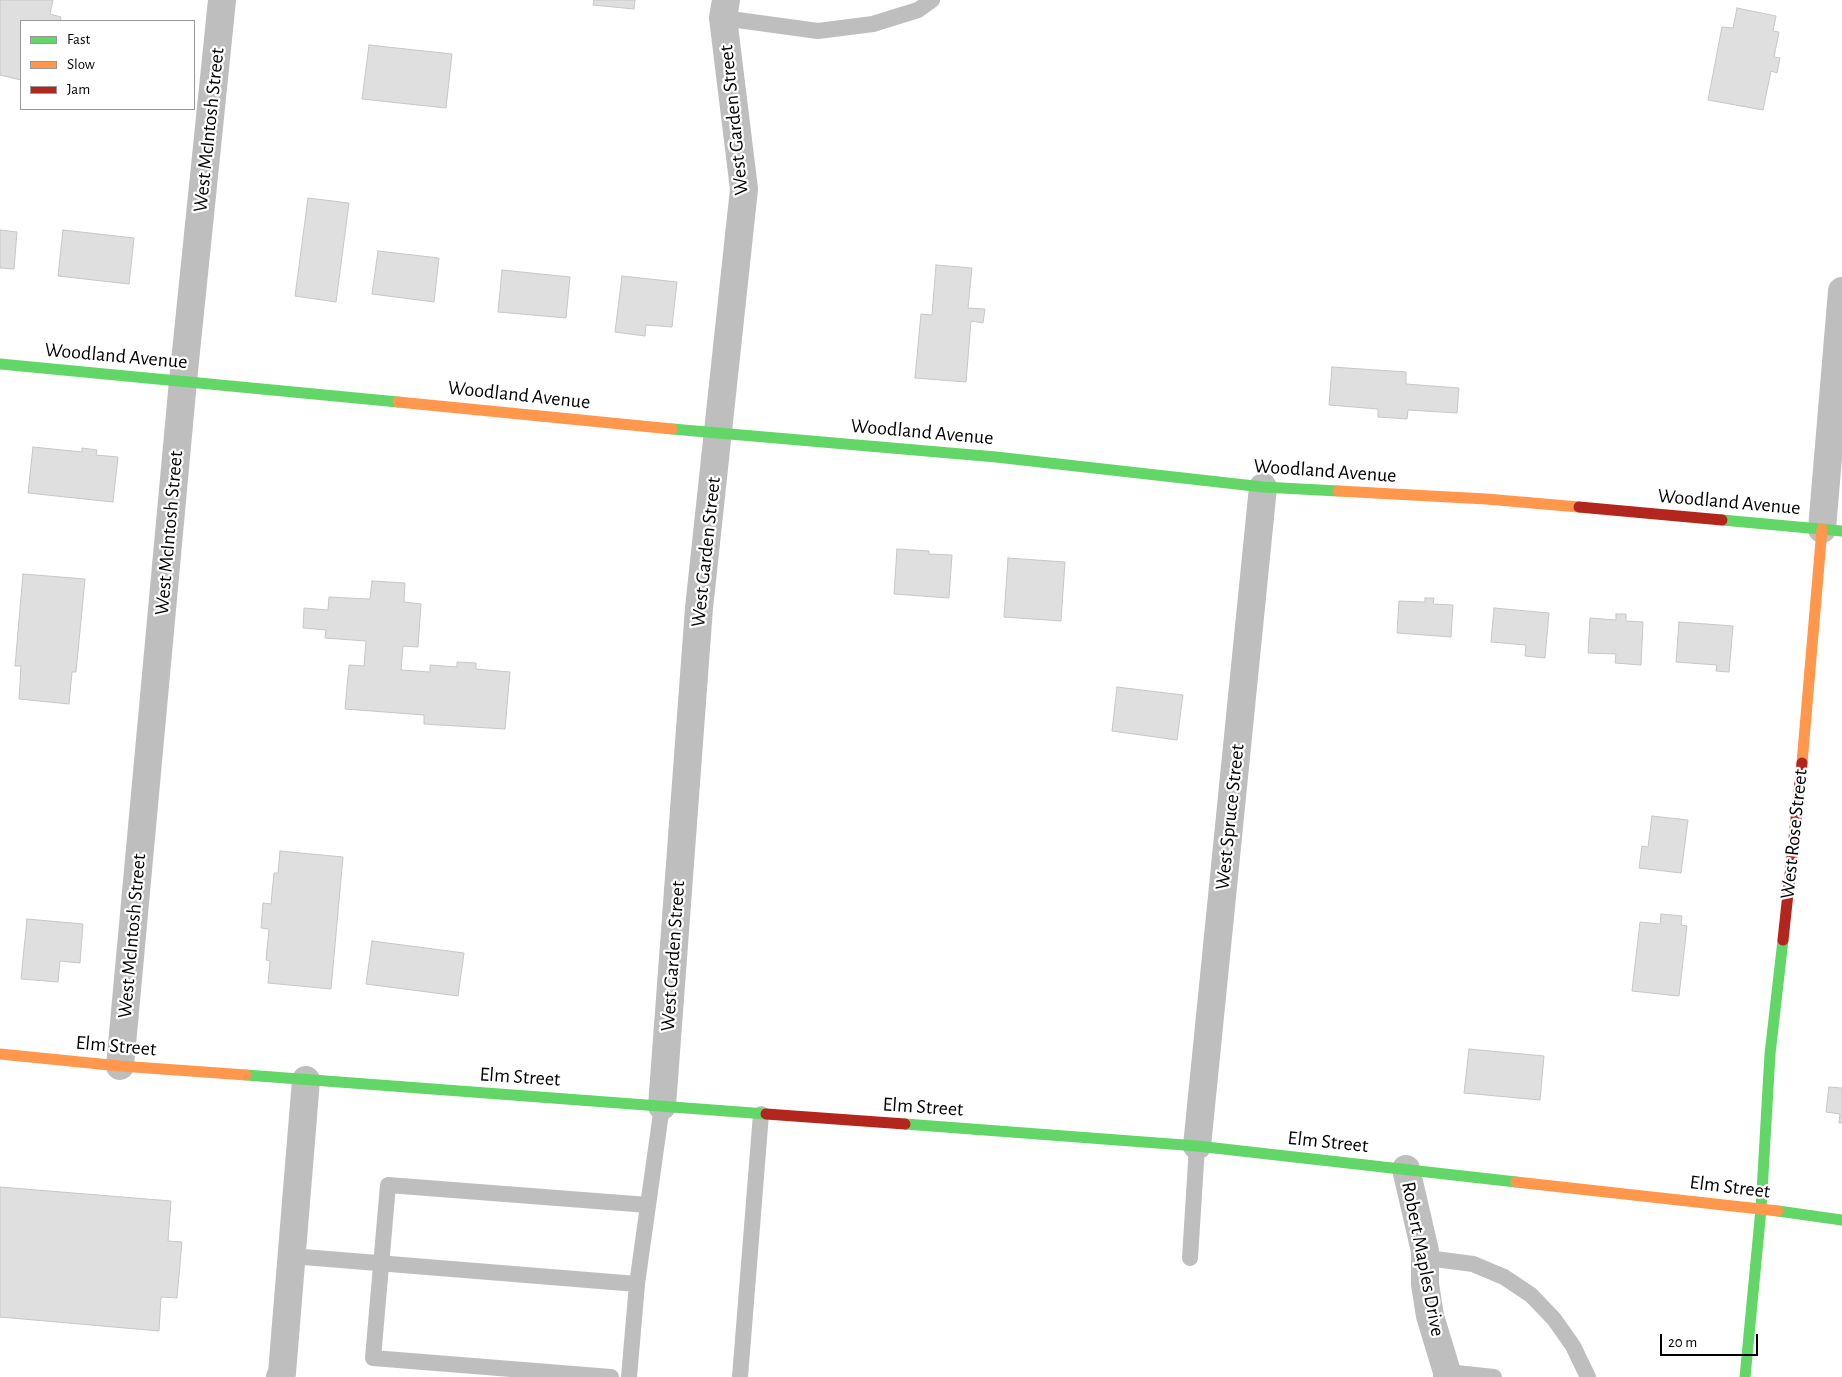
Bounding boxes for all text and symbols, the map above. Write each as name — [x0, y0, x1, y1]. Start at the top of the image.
legend — [20, 20, 195, 110]
text: Fast — [67, 32, 90, 47]
street label: West Garden Street — [714, 44, 754, 196]
street label: West McIntosh Street — [188, 47, 230, 213]
text: Slow — [67, 57, 95, 72]
text: Jam — [67, 82, 90, 97]
street label: Woodland Avenue — [44, 338, 188, 374]
street label: Woodland Avenue — [447, 376, 591, 414]
street label: Woodland Avenue — [850, 414, 994, 450]
street label: West McIntosh Street — [150, 450, 188, 616]
street label: Woodland Avenue — [1253, 454, 1397, 488]
street label: West Garden Street — [686, 476, 726, 628]
street label: Woodland Avenue — [1657, 484, 1801, 520]
street label: West Spruce Street — [1210, 743, 1250, 891]
street label: West Rose Street — [1775, 768, 1813, 900]
street label: West McIntosh Street — [113, 853, 151, 1019]
street label: West Garden Street — [656, 880, 690, 1032]
street label: Elm Street — [75, 1031, 157, 1061]
street label: Elm Street — [479, 1062, 561, 1092]
street label: Elm Street — [882, 1092, 964, 1122]
street label: Elm Street — [1286, 1126, 1370, 1158]
street label: Elm Street — [1688, 1170, 1772, 1204]
street label: Robert Maples Drive — [1396, 1180, 1450, 1338]
scale bar — [1662, 1324, 1760, 1356]
text: 20 m — [1668, 1335, 1697, 1350]

